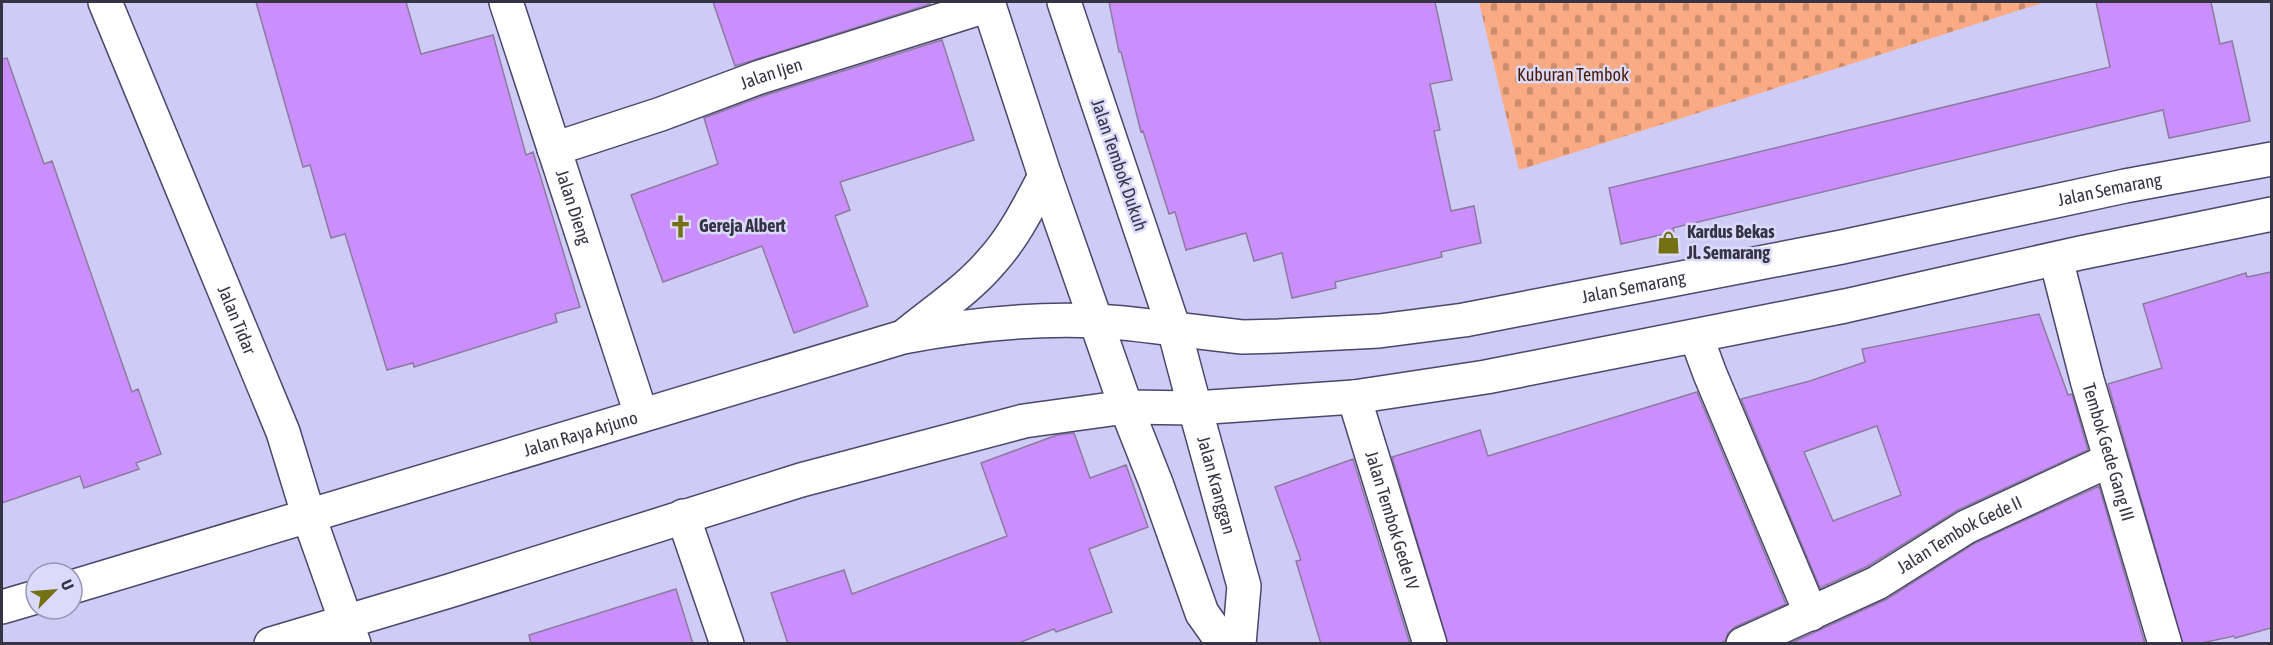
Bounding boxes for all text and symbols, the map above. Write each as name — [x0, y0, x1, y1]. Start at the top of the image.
street label: Jalan Ijen — [737, 53, 805, 93]
park label: Kuburan Tembok — [1517, 64, 1629, 85]
street label: Jalan Tembok Dukuh — [1087, 96, 1152, 233]
street label: Jalan Dieng — [552, 167, 596, 247]
street label: Jalan Semarang — [2056, 168, 2163, 210]
church icon: Gereja Albert — [668, 213, 694, 239]
place label: Gereja Albert — [699, 215, 787, 236]
place label: Kardus Bekas Jl. Semarang — [1686, 221, 1775, 263]
shop icon: Kardus Bekas Jl. Semarang — [1656, 229, 1682, 255]
street label: Jalan Semarang — [1580, 266, 1687, 307]
street label: Jalan Tidar — [213, 282, 261, 358]
street label: Tembok Gede Gang III — [2078, 380, 2139, 523]
street label: Jalan Raya Arjuno — [521, 406, 640, 461]
street label: Jalan Kranggan — [1193, 433, 1240, 537]
street label: Jalan Tembok Gede IV — [1361, 448, 1424, 592]
street label: Jalan Tembok Gede II — [1893, 491, 2025, 578]
north arrow — [24, 561, 84, 621]
text: U — [57, 577, 78, 593]

